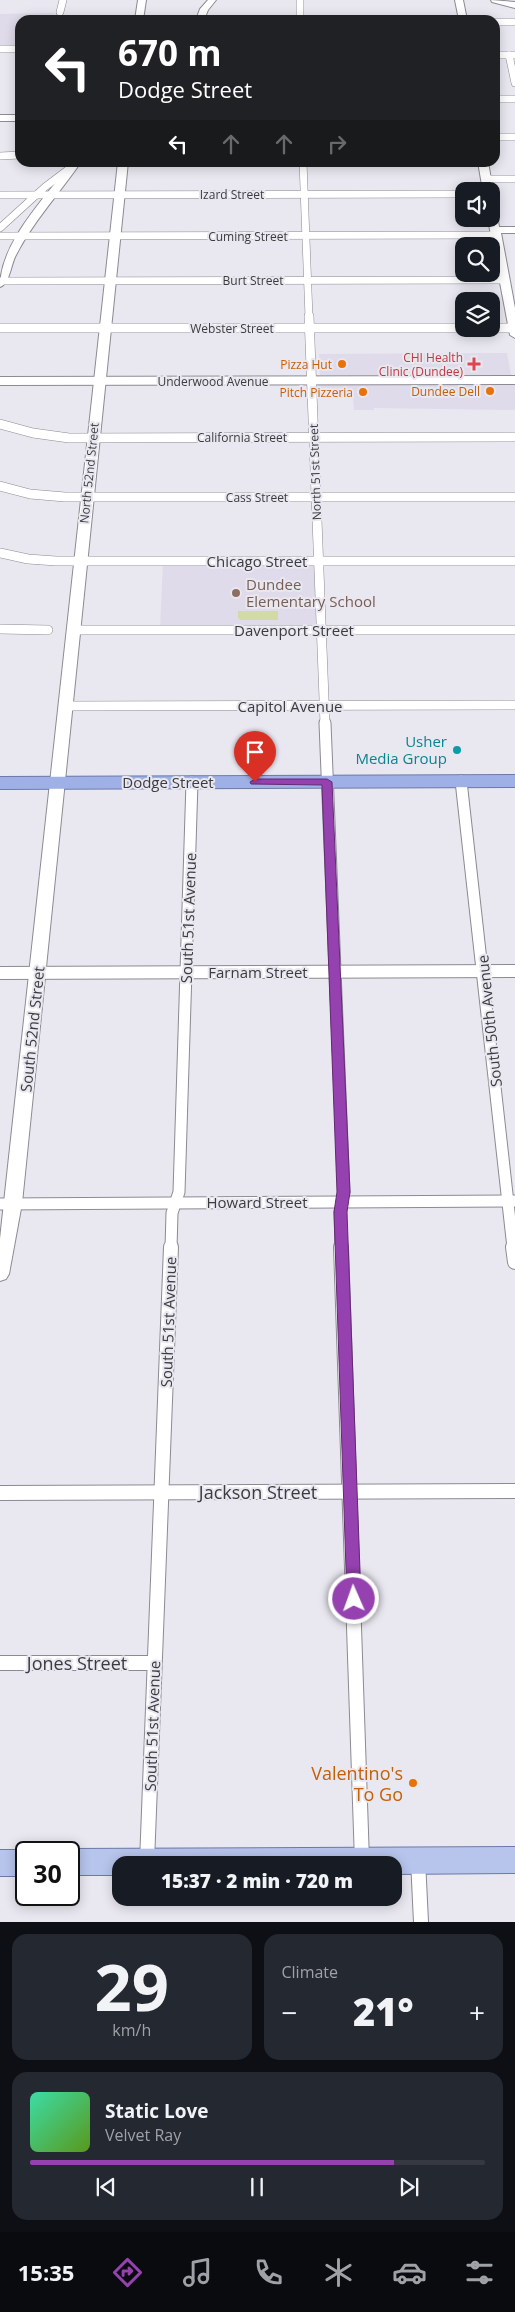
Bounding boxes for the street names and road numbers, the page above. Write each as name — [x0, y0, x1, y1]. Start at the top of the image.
street label: Izard Street — [200, 186, 264, 203]
street label: Cuming Street — [208, 228, 288, 245]
street label: Burt Street — [223, 272, 283, 289]
street label: Webster Street — [190, 320, 274, 337]
street label: Underwood Avenue — [157, 373, 269, 390]
street label: North 52nd Street — [75, 422, 103, 524]
street label: North 51st Street — [305, 424, 325, 520]
street label: California Street — [197, 429, 287, 446]
street label: Cass Street — [226, 489, 288, 506]
street label: Chicago Street — [207, 551, 307, 571]
street label: Davenport Street — [234, 620, 354, 640]
street label: Capitol Avenue — [237, 696, 343, 716]
street label: Dodge Street — [122, 772, 214, 792]
street label: South 51st Avenue — [176, 852, 200, 984]
street label: South 50th Avenue — [472, 954, 506, 1088]
street label: Farnam Street — [208, 962, 308, 982]
street label: South 52nd Street — [15, 965, 49, 1093]
street label: Howard Street — [206, 1192, 308, 1212]
street label: South 51st Avenue — [156, 1256, 180, 1388]
street label: Jackson Street — [197, 1480, 317, 1504]
street label: Jones Street — [25, 1651, 127, 1675]
street label: South 51st Avenue — [140, 1660, 164, 1792]

